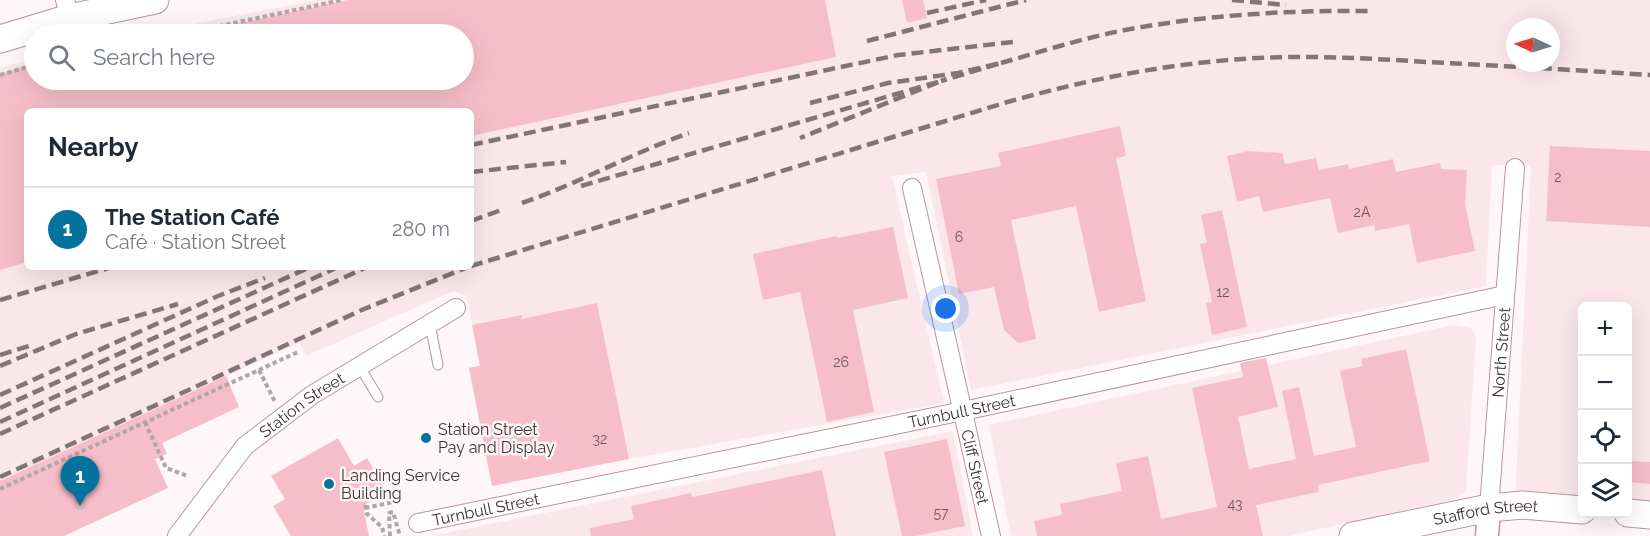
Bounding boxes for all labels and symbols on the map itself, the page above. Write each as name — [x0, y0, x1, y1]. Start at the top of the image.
north arrow — [1506, 18, 1560, 72]
house number: 2 — [1554, 169, 1562, 185]
house number: 2A — [1354, 204, 1371, 220]
house number: 6 — [955, 229, 963, 245]
house number: 12 — [1216, 284, 1230, 300]
your location — [931, 294, 960, 323]
street label: North Street — [1488, 306, 1514, 398]
house number: 26 — [833, 354, 849, 370]
street label: Station Street — [255, 368, 348, 441]
street label: Turnbull Street — [906, 390, 1018, 432]
place label: Station Street Pay and Display — [438, 420, 555, 457]
street label: Cliff Street — [958, 428, 993, 507]
marker: Station Street Pay and Display — [419, 431, 433, 445]
house number: 32 — [593, 431, 607, 447]
pin: 1 — [60, 456, 100, 506]
place label: Landing Service Building — [341, 466, 460, 503]
marker: Landing Service Building — [322, 477, 336, 491]
street label: Turnbull Street — [430, 489, 542, 529]
house number: 43 — [1227, 496, 1243, 512]
street label: Stafford Street — [1431, 496, 1539, 529]
house number: 57 — [933, 505, 949, 521]

